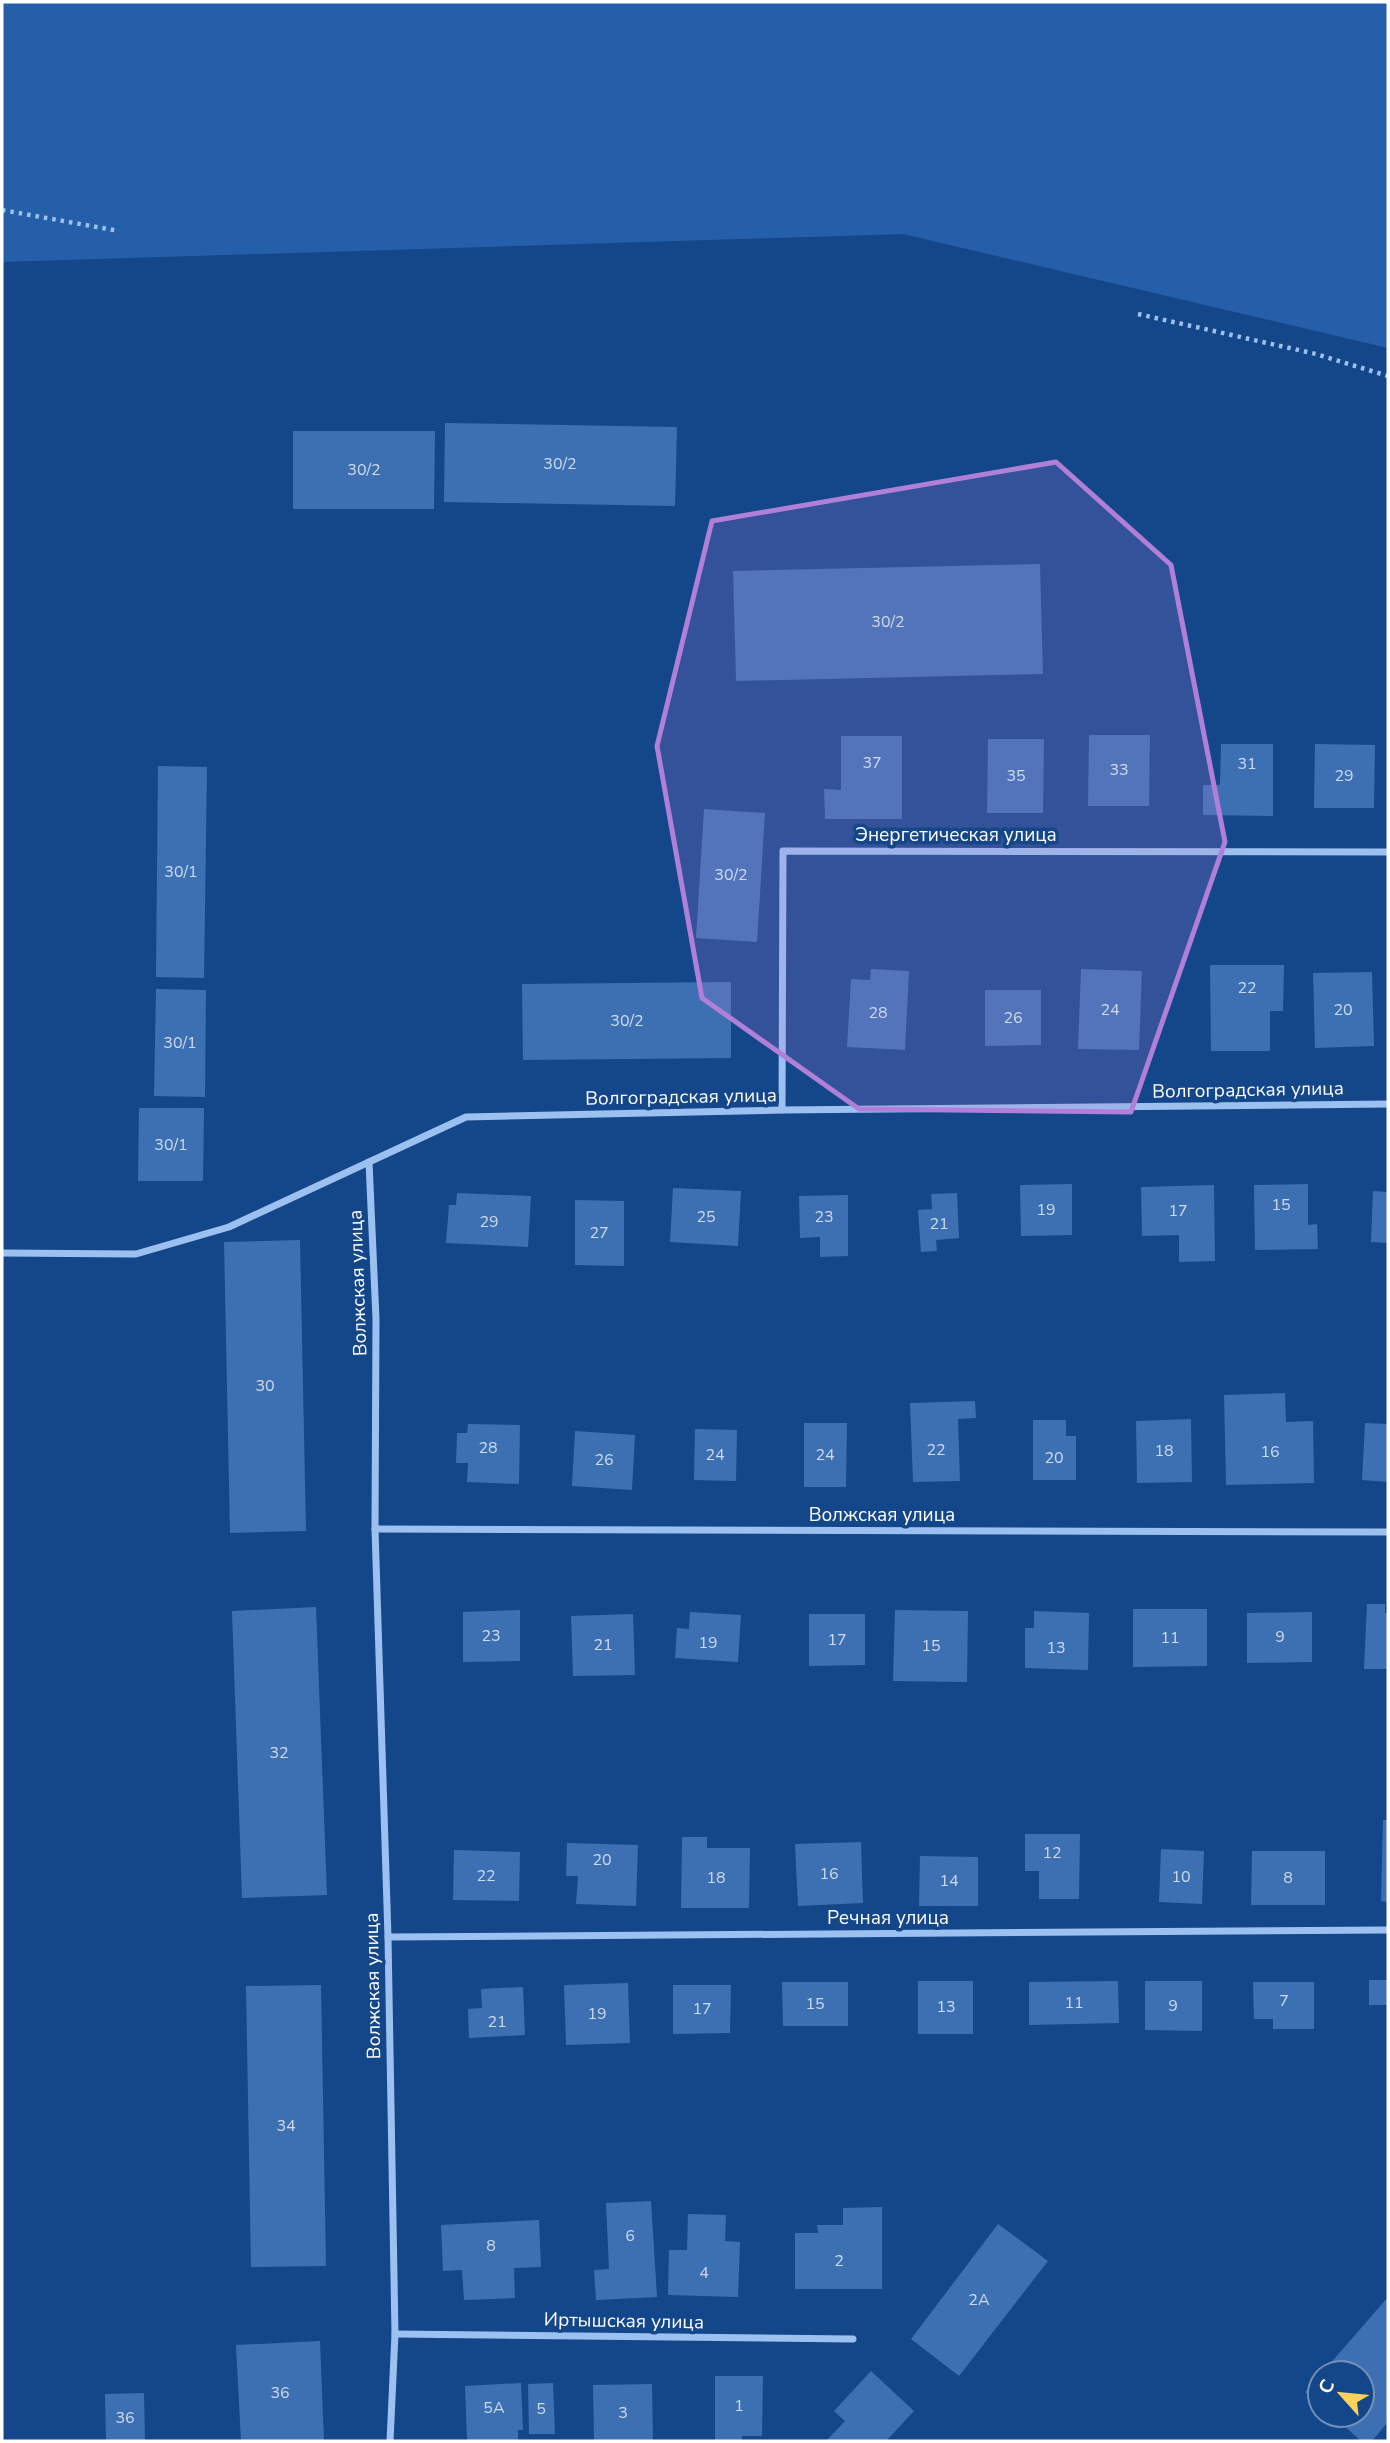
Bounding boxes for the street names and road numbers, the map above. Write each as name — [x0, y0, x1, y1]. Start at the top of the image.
street label: Энергетическая улица — [855, 822, 1057, 848]
street label: Волгоградская улица — [1152, 1075, 1344, 1105]
street label: Волгоградская улица — [585, 1082, 777, 1112]
street label: Волжская улица — [342, 1209, 374, 1357]
street label: Волжская улица — [809, 1502, 955, 1528]
street label: Речная улица — [827, 1905, 949, 1931]
street label: Волжская улица — [359, 1912, 387, 2060]
street label: Иртышская улица — [544, 2307, 704, 2335]

